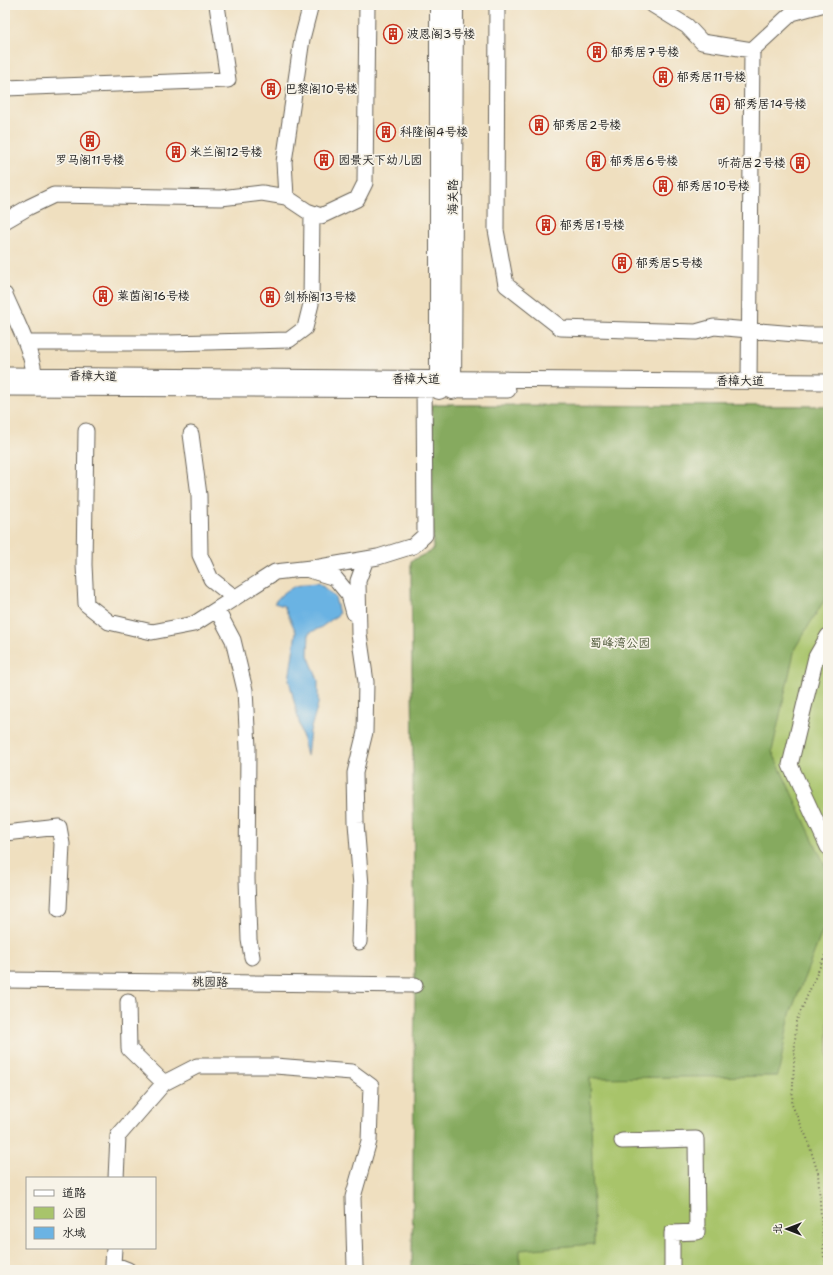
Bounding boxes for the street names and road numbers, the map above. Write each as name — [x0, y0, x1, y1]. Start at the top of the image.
street label: 海关路 — [445, 179, 461, 215]
street label: 香樟大道 — [69, 368, 117, 384]
street label: 香樟大道 — [392, 371, 440, 387]
street label: 香樟大道 — [716, 373, 764, 389]
street label: 桃园路 — [192, 974, 228, 990]

